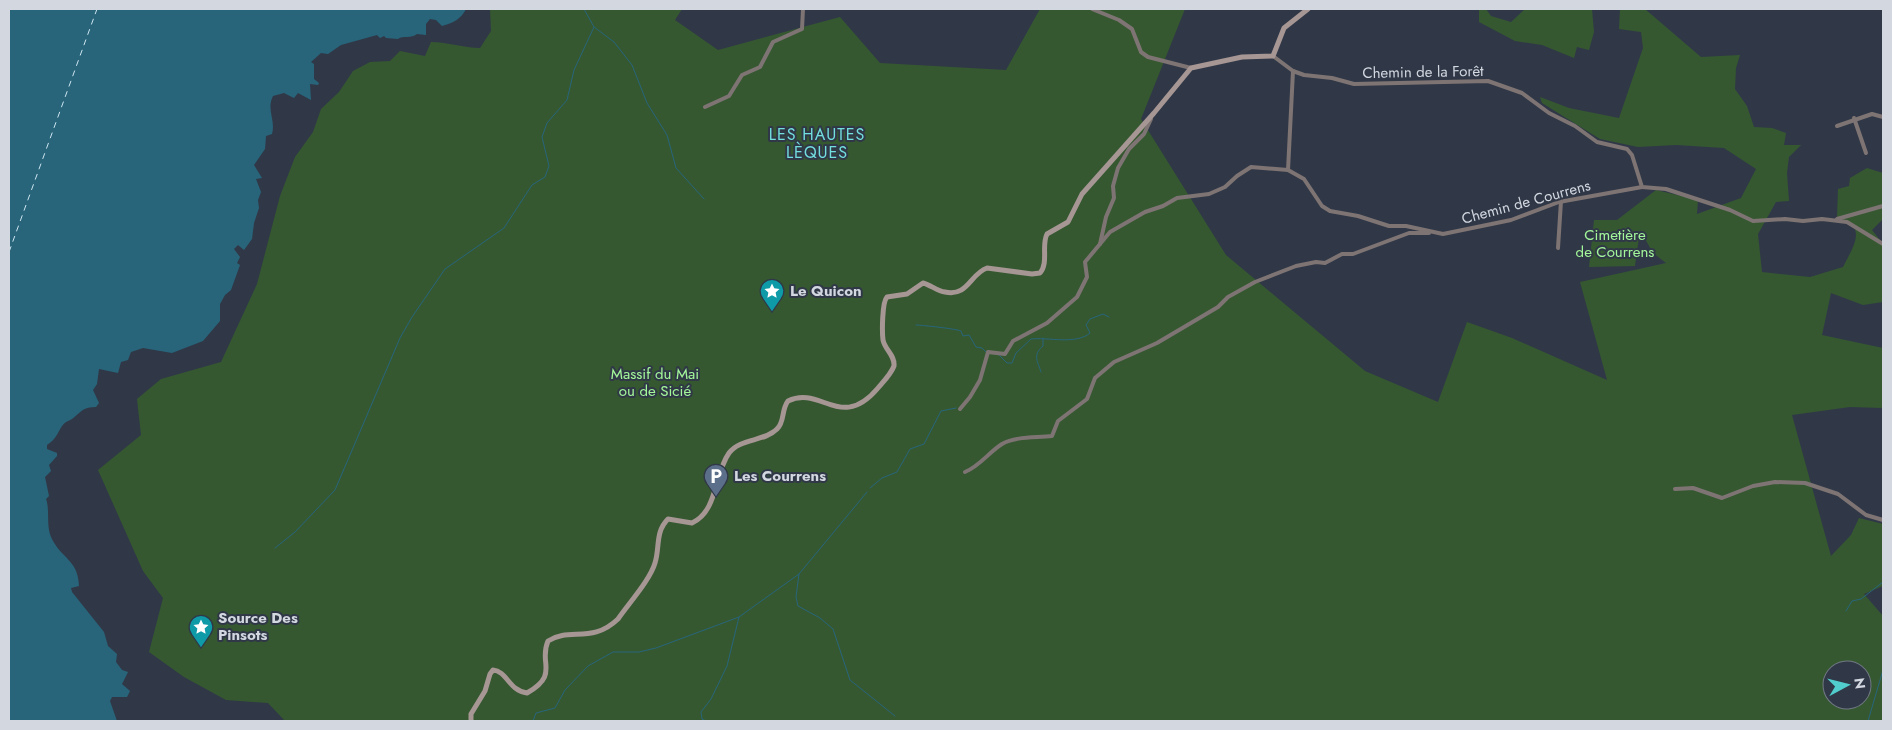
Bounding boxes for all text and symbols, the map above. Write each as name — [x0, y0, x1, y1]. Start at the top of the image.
street label: Chemin de la Forêt — [1362, 60, 1484, 84]
district label: LES HAUTES LÈQUES — [769, 123, 865, 164]
street label: Chemin de Courrens — [1459, 174, 1593, 230]
park label: Cimetière de Courrens — [1576, 224, 1654, 263]
place icon: Le Quicon — [759, 278, 785, 312]
place label: Le Quicon — [790, 280, 862, 302]
park label: Massif du Mai ou de Sicié — [611, 363, 699, 402]
parking icon: Les Courrens — [703, 463, 729, 497]
place label: Les Courrens — [734, 465, 826, 487]
place label: Source Des Pinsots — [218, 607, 298, 646]
place icon: Source Des Pinsots — [188, 614, 214, 648]
north arrow — [1822, 660, 1872, 710]
text: N — [1849, 677, 1871, 690]

